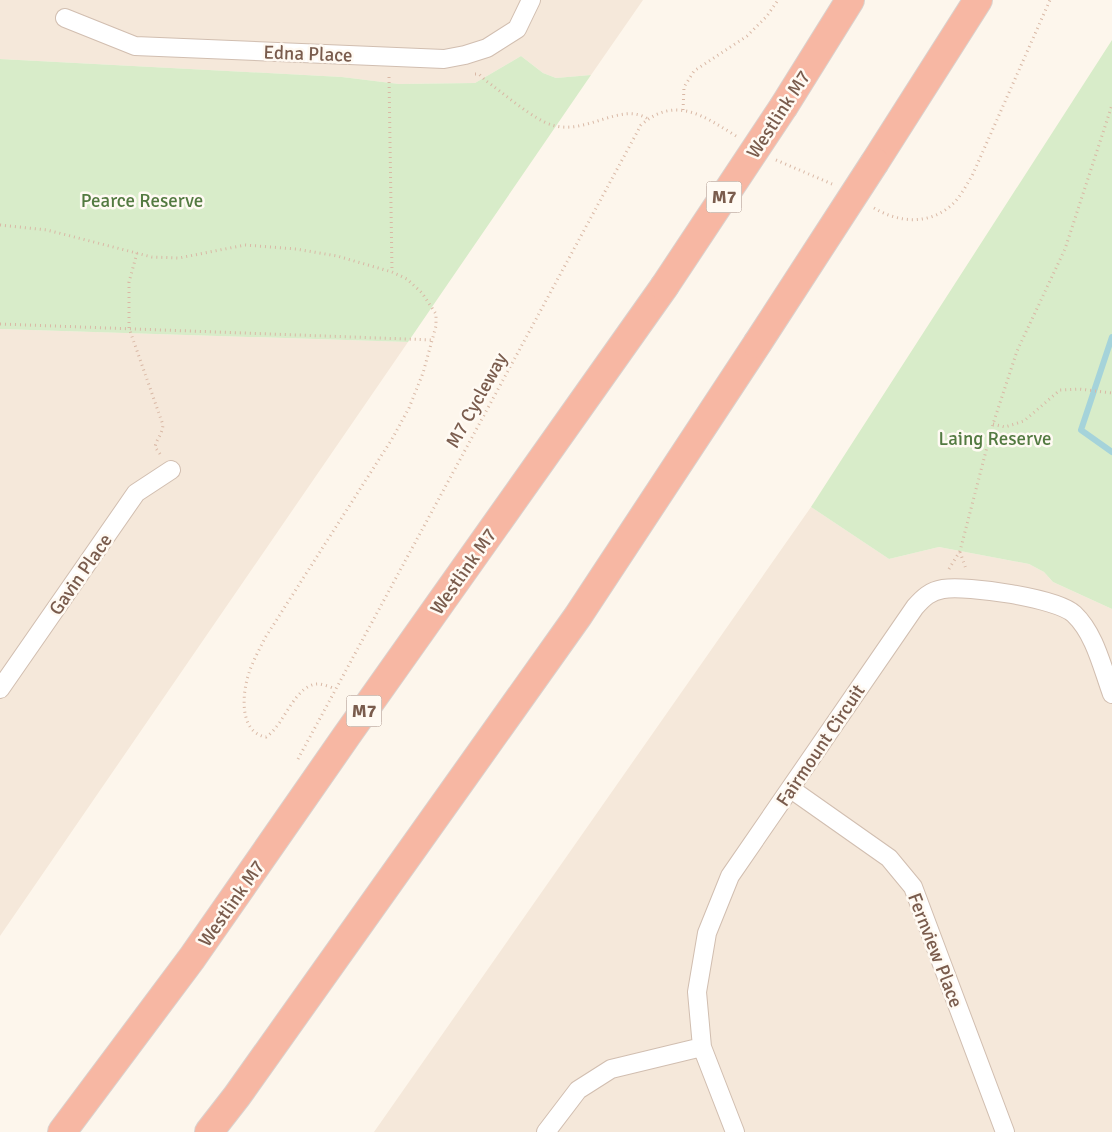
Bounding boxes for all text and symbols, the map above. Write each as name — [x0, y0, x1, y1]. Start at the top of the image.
street label: Edna Place — [263, 40, 353, 68]
street label: Westlink M7 — [741, 66, 816, 163]
road number: M7 — [706, 182, 742, 212]
park label: Pearce Reserve — [81, 189, 203, 213]
street label: M7 Cycleway — [441, 348, 513, 452]
park label: Laing Reserve — [938, 427, 1052, 451]
street label: Westlink M7 — [425, 524, 502, 619]
street label: Gavin Place — [44, 529, 118, 620]
street label: Fairmount Circuit — [771, 680, 871, 811]
road number: M7 — [346, 696, 382, 726]
street label: Westlink M7 — [193, 856, 270, 951]
street label: Fernview Place — [902, 890, 968, 1011]

